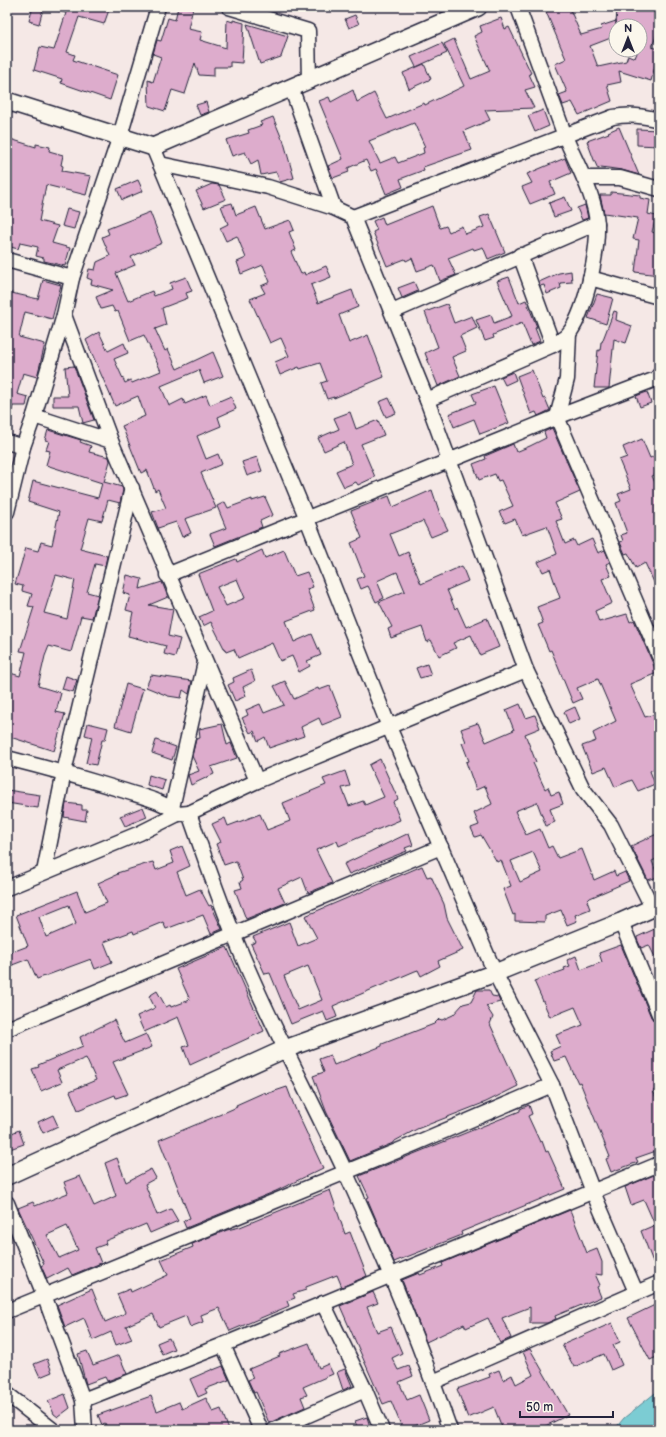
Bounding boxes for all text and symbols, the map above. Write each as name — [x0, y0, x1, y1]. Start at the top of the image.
north arrow — [608, 18, 648, 58]
text: N — [624, 22, 632, 35]
scale bar — [520, 1393, 613, 1419]
text: 50 m — [526, 1400, 553, 1415]

